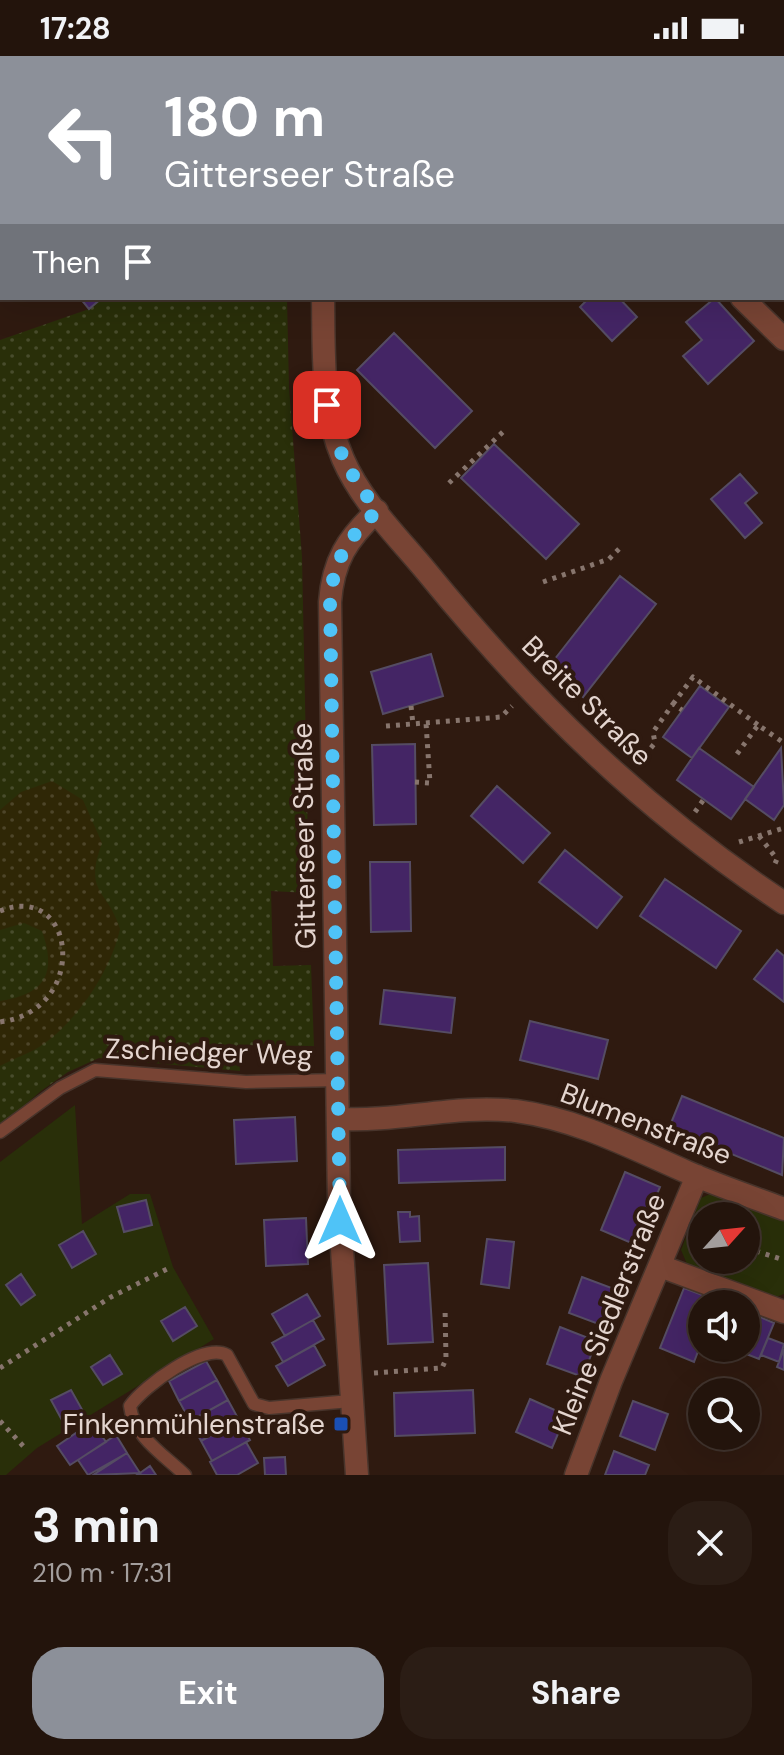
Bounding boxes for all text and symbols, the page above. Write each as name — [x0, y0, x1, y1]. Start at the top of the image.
text: 17:28 — [40, 9, 111, 48]
text: 180 m — [164, 80, 325, 153]
icon: left — [32, 88, 136, 192]
text: Gitterseer Straße — [164, 151, 455, 198]
icon: arrive — [116, 240, 160, 284]
text: Then — [32, 243, 100, 282]
pin — [293, 371, 361, 439]
icon: arrive — [305, 383, 349, 427]
street label: Breite Straße — [514, 628, 660, 774]
street label: Gitterseer Straße — [284, 723, 324, 949]
street label: Zschiedger Weg — [105, 1030, 313, 1074]
street label: Blumenstraße — [555, 1074, 737, 1174]
position arrow — [298, 1179, 382, 1263]
street label: Kleine Siedlerstraße — [544, 1188, 674, 1440]
north arrow — [688, 1202, 760, 1274]
map controls — [688, 1202, 760, 1450]
button: sound — [688, 1290, 760, 1362]
button: search — [688, 1378, 760, 1450]
place label: Finkenmühlenstraße — [63, 1406, 325, 1443]
marker: Finkenmühlenstraße — [332, 1415, 350, 1433]
text: 3 min — [32, 1494, 160, 1557]
button: close — [668, 1501, 752, 1585]
text: 210 m · 17:31 — [32, 1556, 172, 1590]
button: Exit — [32, 1647, 384, 1739]
button: Share — [400, 1647, 752, 1739]

